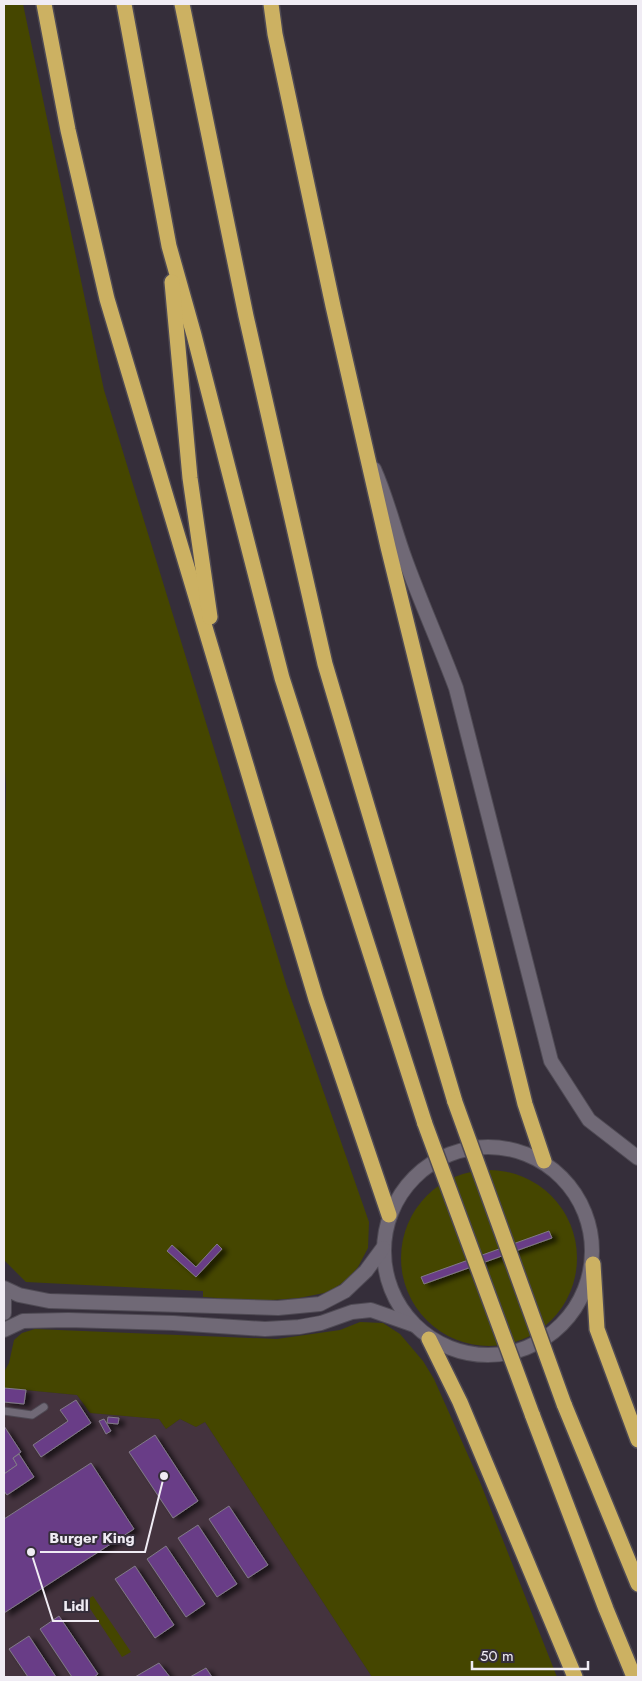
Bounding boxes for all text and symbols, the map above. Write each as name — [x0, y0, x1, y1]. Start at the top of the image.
callout: Burger King — [40, 1522, 145, 1552]
text: Burger King — [49, 1527, 135, 1549]
callout: Lidl — [53, 1591, 99, 1621]
text: Lidl — [63, 1595, 89, 1617]
scale bar — [472, 1638, 588, 1670]
text: 50 m — [480, 1645, 514, 1667]

